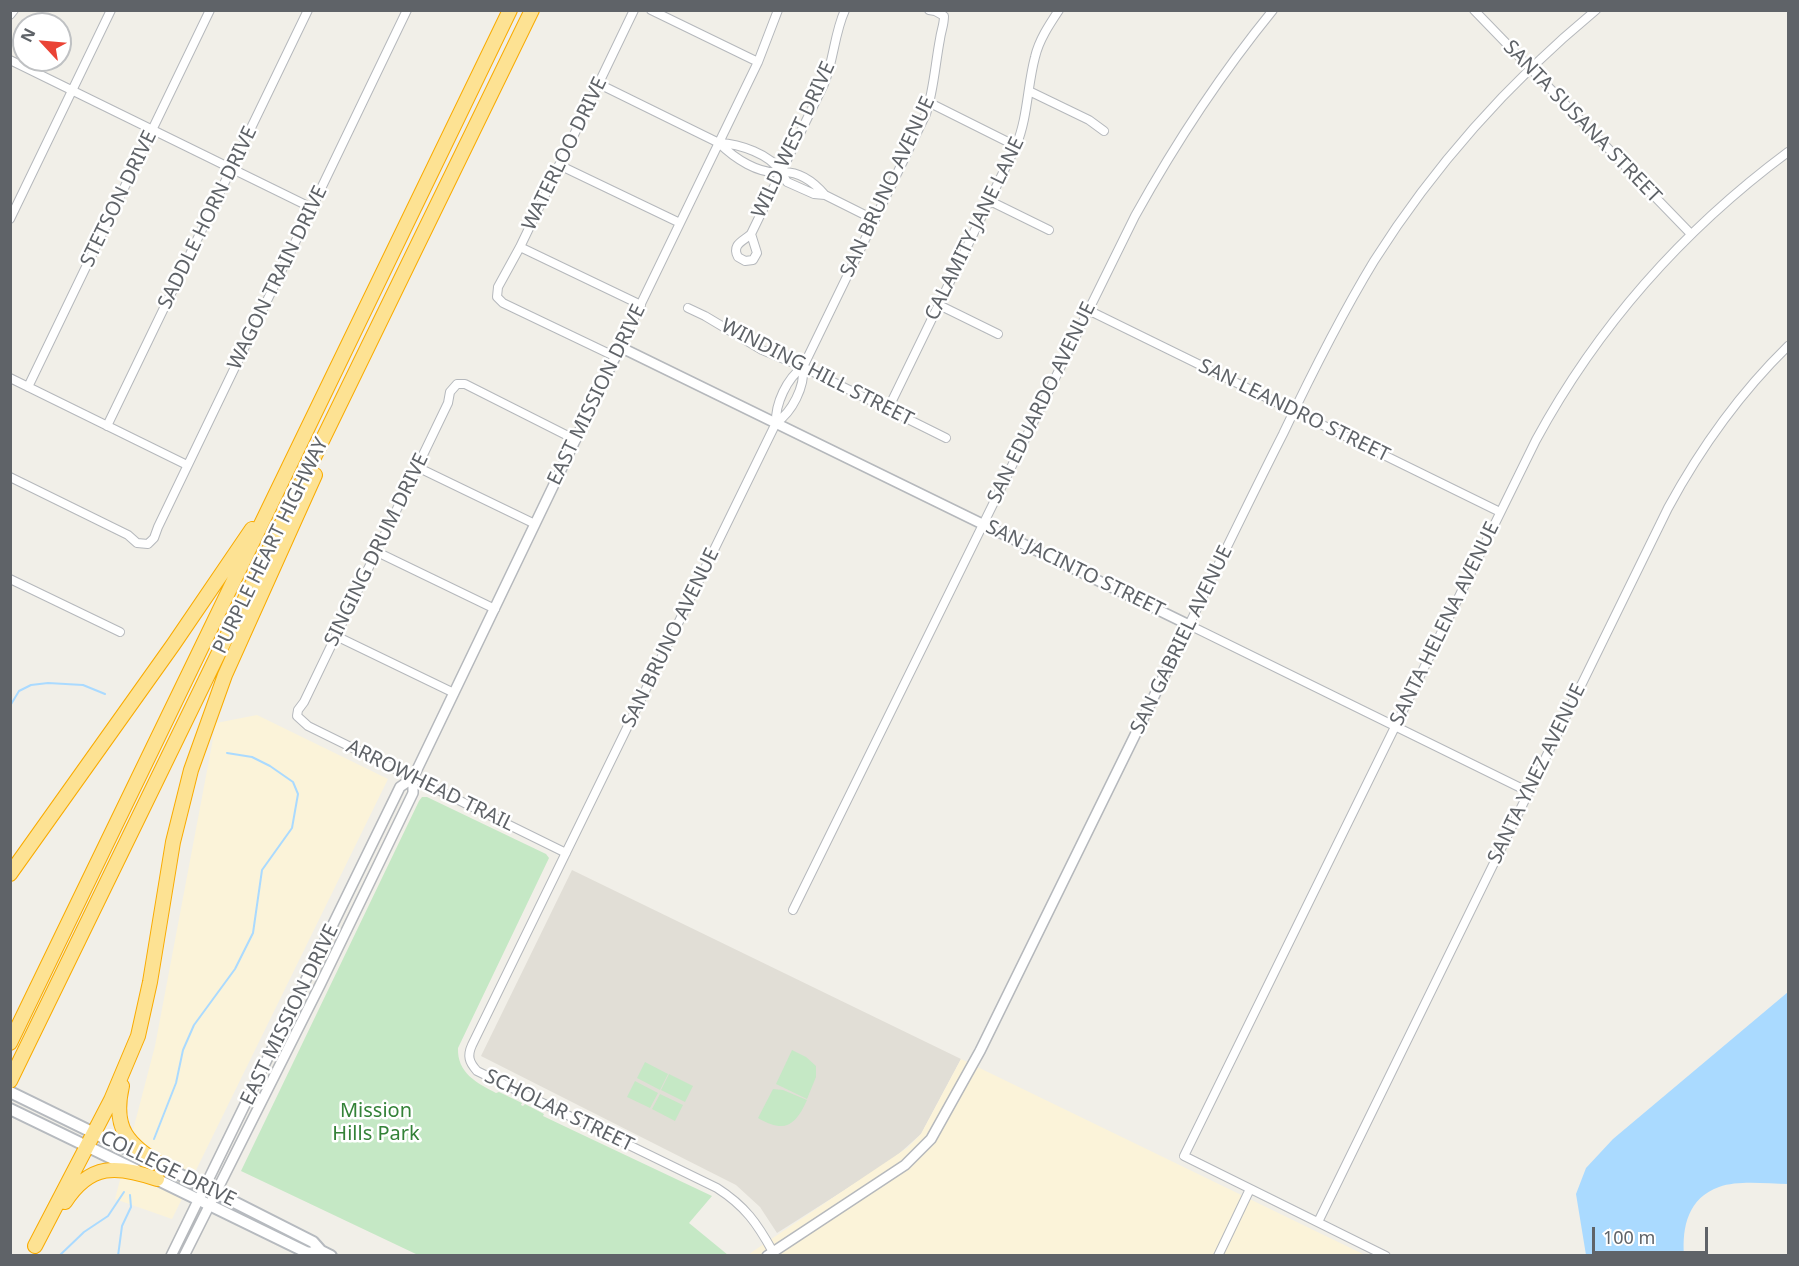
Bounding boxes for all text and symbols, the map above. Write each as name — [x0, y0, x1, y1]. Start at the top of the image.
north arrow — [12, 12, 72, 72]
text: N — [15, 24, 40, 46]
street label: SANTA SUSANA STREET — [1498, 36, 1666, 208]
street label: WILD WEST DRIVE — [747, 58, 841, 222]
street label: WATERLOO DRIVE — [518, 74, 612, 234]
street label: SAN BRUNO AVENUE — [836, 93, 940, 281]
street label: SADDLE HORN DRIVE — [153, 123, 263, 313]
street label: STETSON DRIVE — [76, 127, 162, 271]
street label: CALAMITY JANE LANE — [920, 134, 1030, 324]
street label: WAGON TRAIN DRIVE — [223, 182, 333, 374]
street label: SAN EDUARDO AVENUE — [983, 298, 1101, 508]
street label: EAST MISSION DRIVE — [543, 301, 651, 489]
street label: WINDING HILL STREET — [717, 314, 917, 432]
street label: SAN LEANDRO STREET — [1195, 354, 1393, 468]
street label: PURPLE HEART HIGHWAY — [208, 434, 334, 658]
street label: SINGING DRUM DRIVE — [320, 450, 434, 650]
street label: SAN JACINTO STREET — [982, 515, 1168, 623]
street label: SANTA HELENA AVENUE — [1385, 518, 1505, 730]
street label: SAN GABRIEL AVENUE — [1126, 542, 1238, 738]
street label: SAN BRUNO AVENUE — [617, 545, 725, 731]
street label: SANTA YNEZ AVENUE — [1483, 680, 1591, 868]
street label: ARROWHEAD TRAIL — [342, 735, 518, 837]
street label: EAST MISSION DRIVE — [236, 921, 344, 1109]
street label: SCHOLAR STREET — [481, 1065, 637, 1157]
park label: Mission Hills Park — [332, 1099, 420, 1146]
street label: COLLEGE DRIVE — [96, 1126, 240, 1212]
scale bar — [1595, 1215, 1710, 1253]
text: 100 m — [1603, 1225, 1655, 1249]

